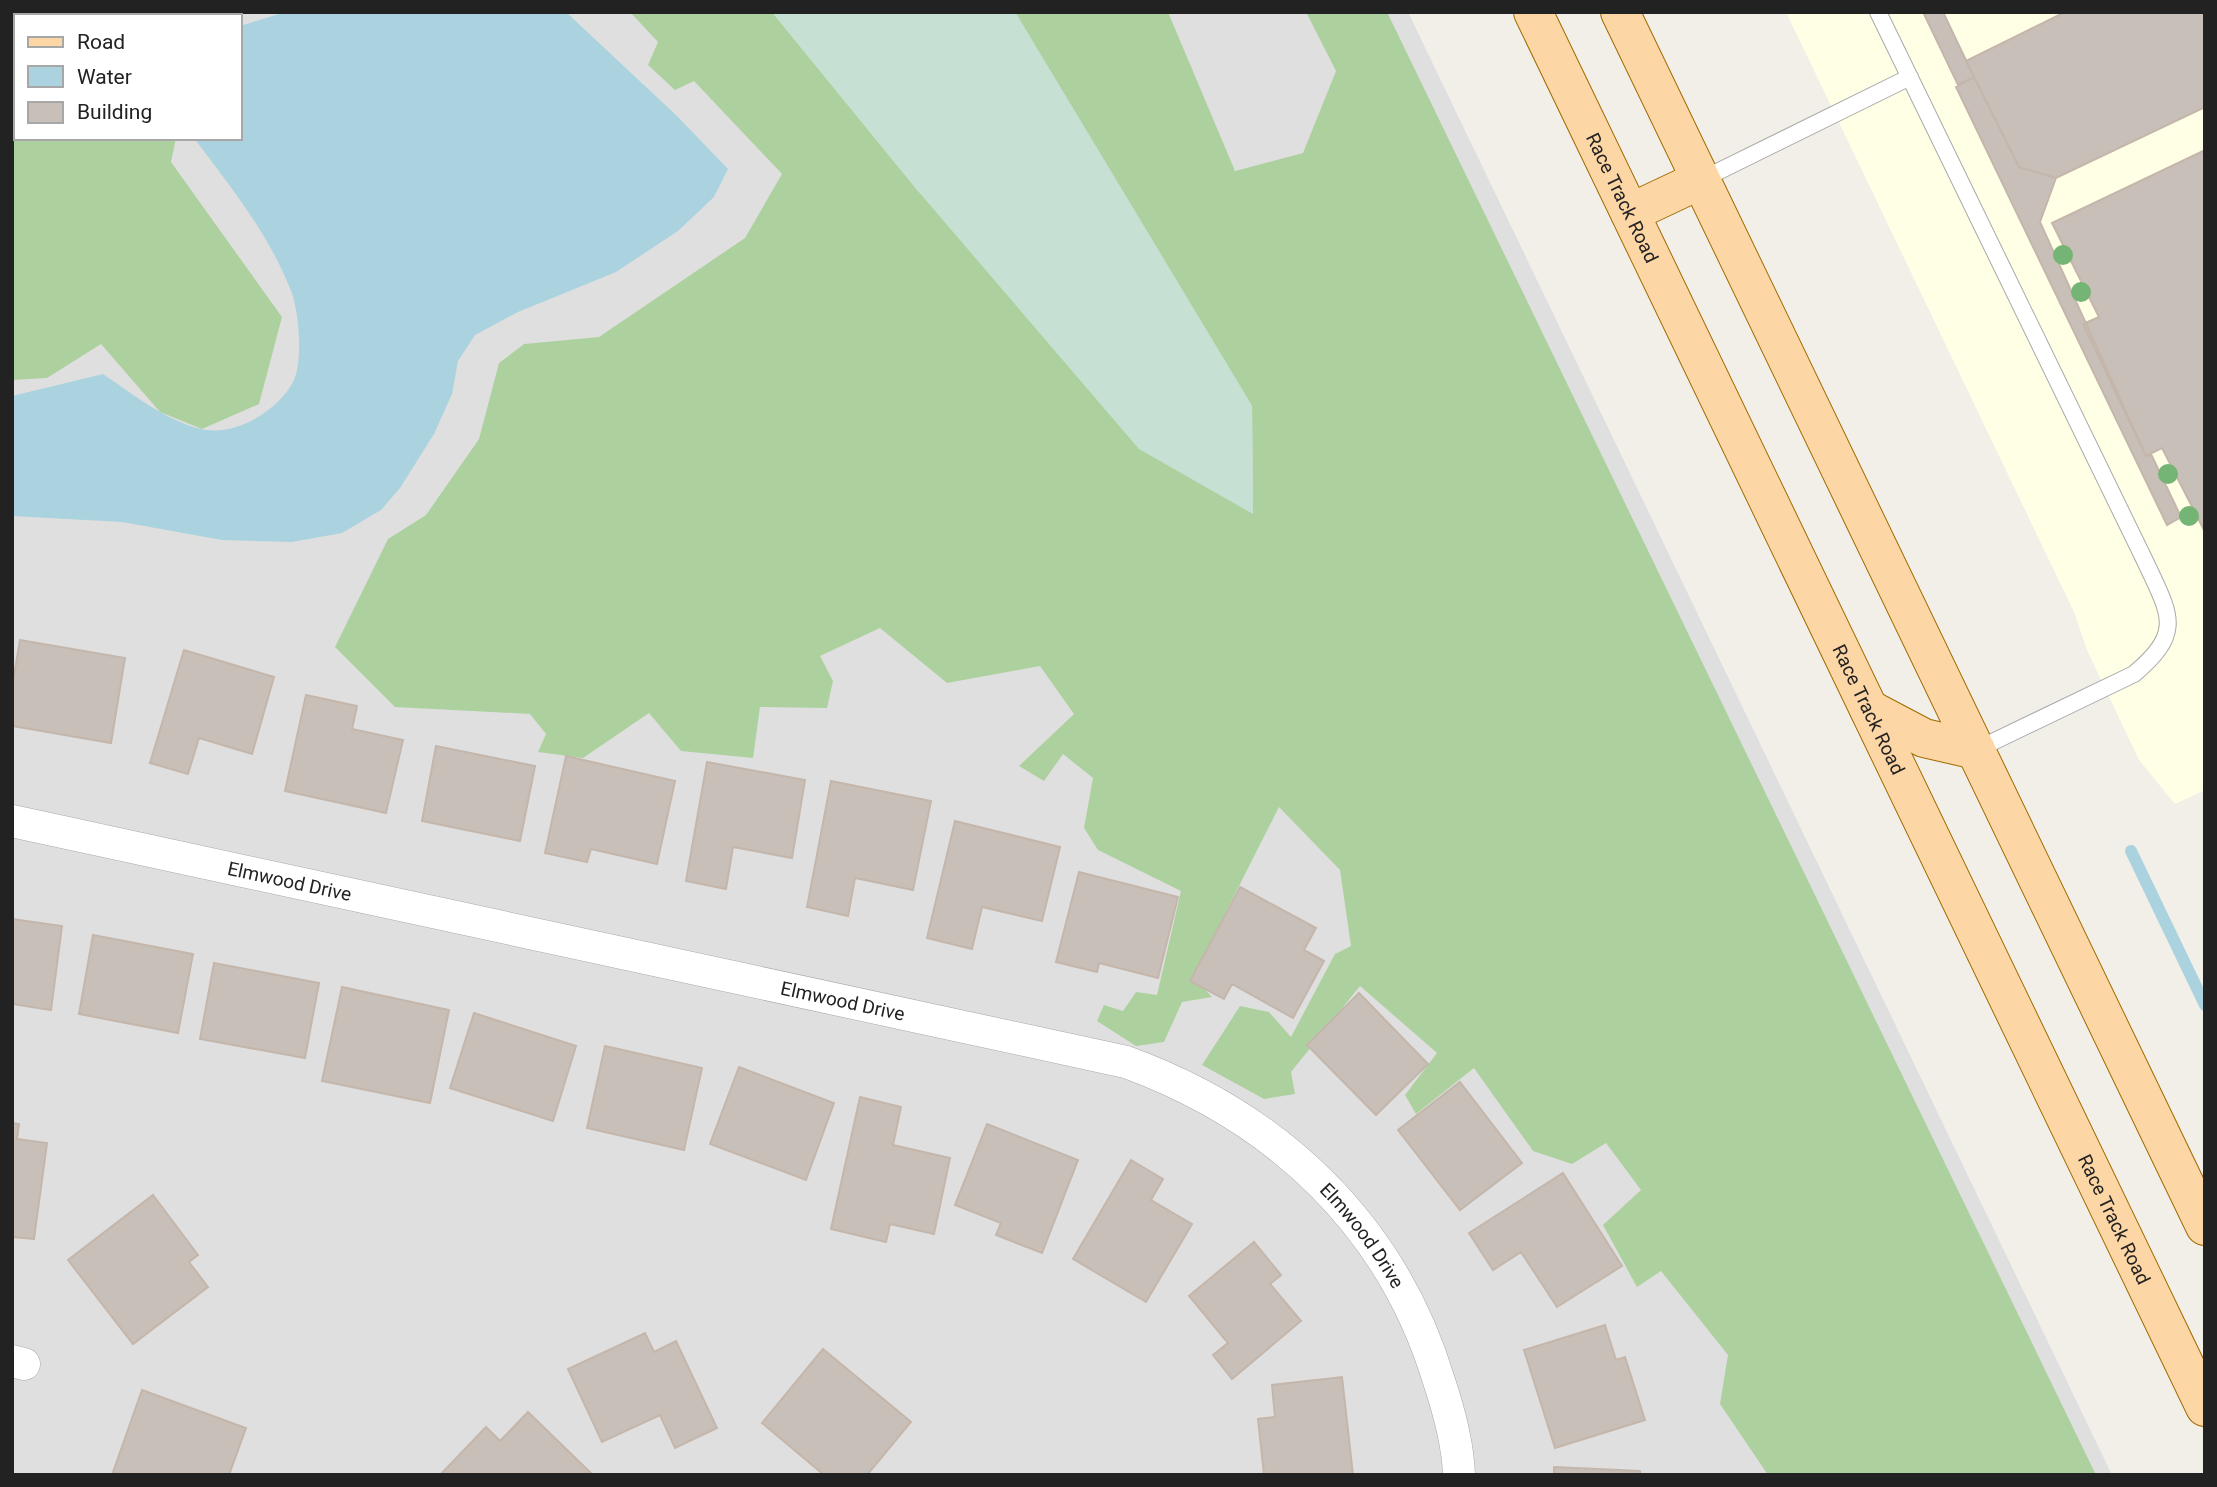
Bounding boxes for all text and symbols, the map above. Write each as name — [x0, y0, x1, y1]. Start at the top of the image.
legend — [14, 14, 242, 140]
text: Road — [77, 30, 125, 54]
text: Water — [77, 65, 132, 89]
text: Building — [77, 100, 152, 124]
street label: Race Track Road — [1581, 129, 1663, 267]
street label: Race Track Road — [1827, 641, 1910, 778]
street label: Elmwood Drive — [225, 857, 354, 906]
street label: Elmwood Drive — [779, 977, 907, 1026]
street label: Race Track Road — [2073, 1151, 2155, 1288]
street label: Elmwood Drive — [1315, 1178, 1409, 1292]

